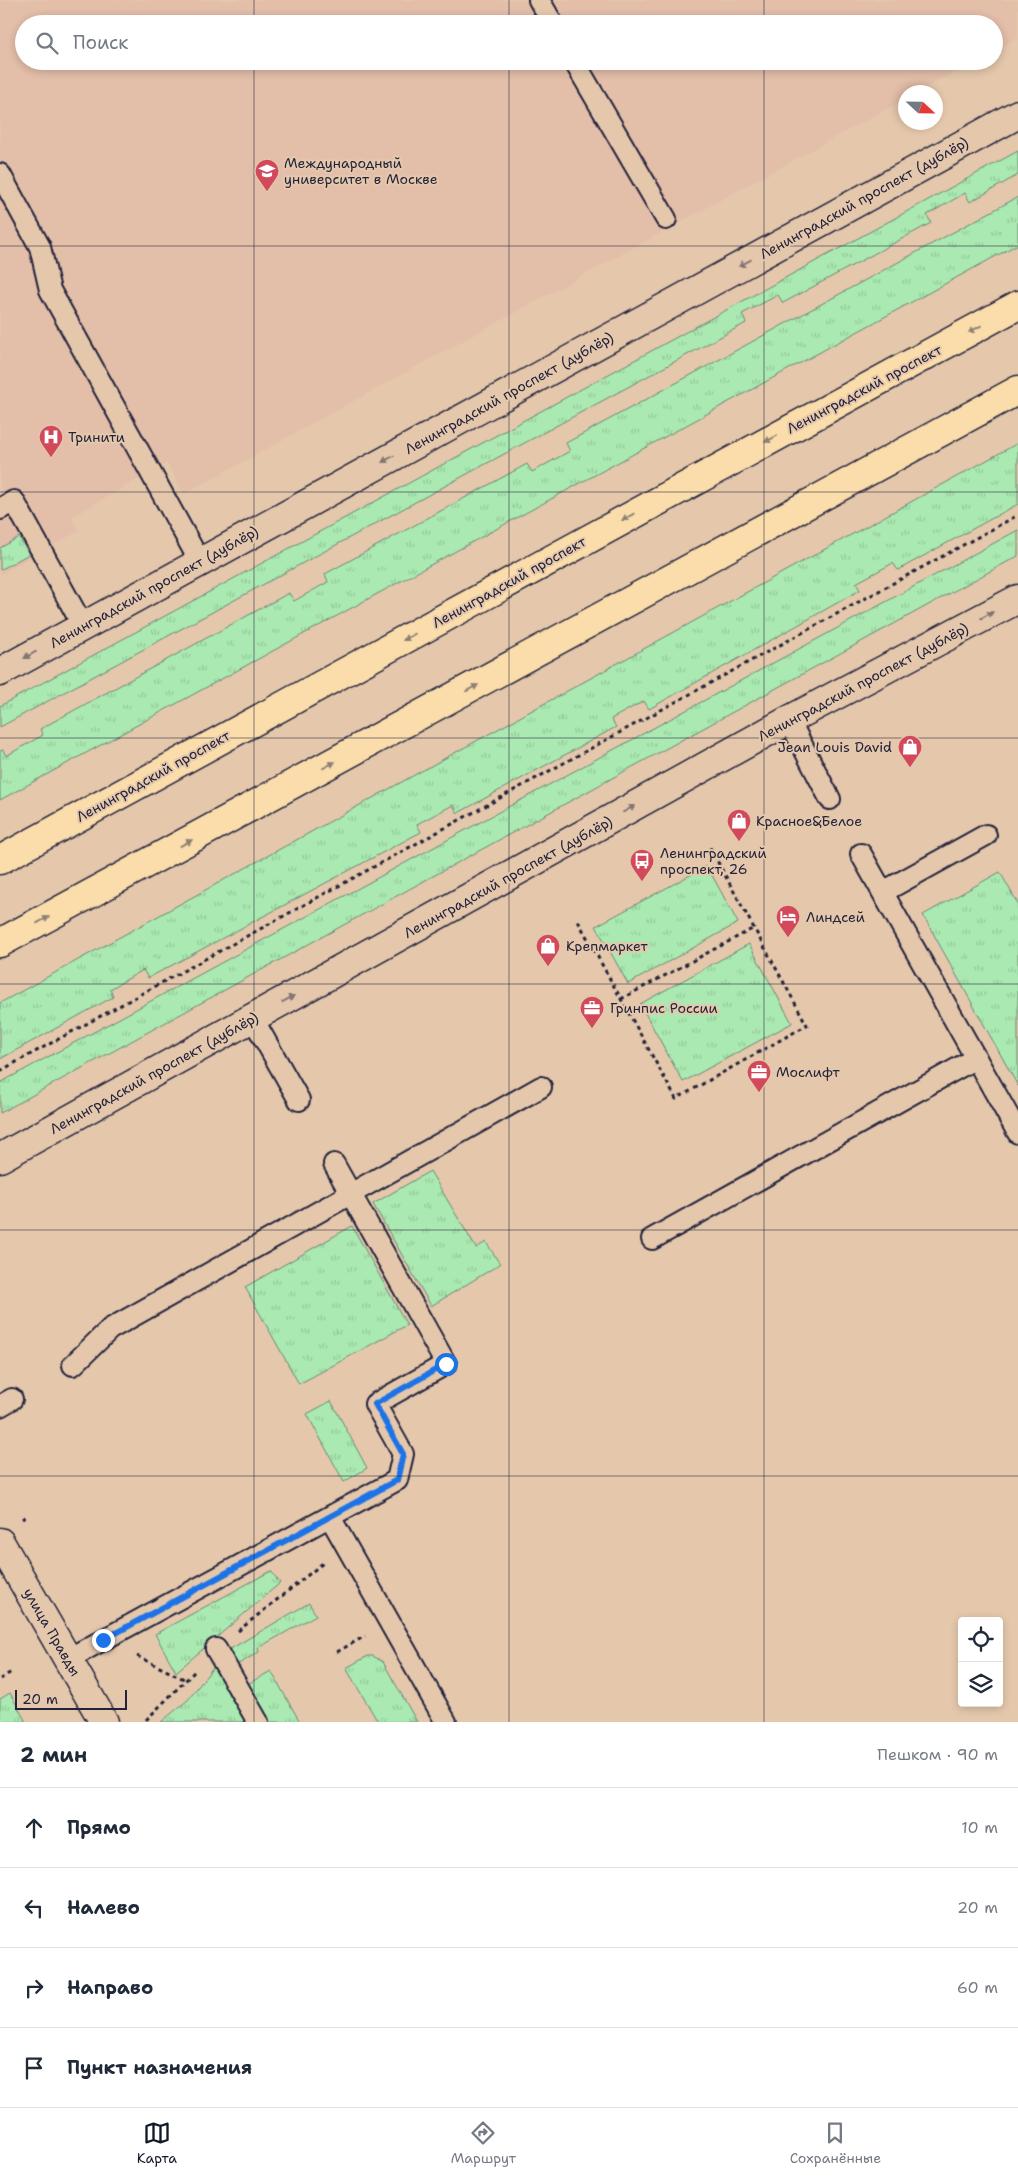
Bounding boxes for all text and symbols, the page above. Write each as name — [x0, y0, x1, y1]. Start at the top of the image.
search box — [15, 15, 1003, 70]
icon: search — [33, 29, 61, 57]
text: Поиск — [73, 30, 128, 55]
north arrow — [898, 85, 943, 130]
street label: Ленинградский проспект (дублёр) — [756, 133, 972, 263]
place label: Международный университет в Москве — [284, 154, 438, 188]
school or university icon: Международный университет в Москве — [254, 158, 280, 192]
one-way arrow — [738, 259, 752, 268]
one-way arrow — [968, 324, 982, 333]
street label: Ленинградский проспект (дублёр) — [401, 328, 617, 458]
street label: Ленинградский проспект — [783, 340, 945, 438]
hospital icon: Тринити — [38, 424, 64, 458]
place label: Тринити — [68, 428, 125, 446]
one-way arrow — [764, 435, 777, 444]
one-way arrow — [380, 455, 395, 463]
one-way arrow — [621, 513, 635, 521]
street label: Ленинградский проспект (дублёр) — [46, 522, 262, 652]
street label: Ленинградский проспект — [429, 532, 590, 632]
one-way arrow — [980, 611, 994, 620]
street label: Ленинградский проспект (дублёр) — [755, 619, 971, 745]
one-way arrow — [401, 633, 416, 641]
one-way arrow — [23, 651, 38, 659]
one-way arrow — [464, 684, 479, 692]
street label: Ленинградский проспект — [73, 726, 234, 826]
shop icon: Jean Louis David — [897, 734, 923, 768]
place label: Jean Louis David — [777, 738, 892, 756]
one-way arrow — [322, 761, 335, 770]
one-way arrow — [622, 805, 635, 814]
shop icon: Красное&Белое — [726, 808, 752, 842]
street label: Ленинградский проспект (дублёр) — [400, 812, 616, 942]
place label: Красное&Белое — [756, 812, 862, 830]
one-way arrow — [178, 839, 193, 847]
place label: Ленинградский проспект, 26 — [660, 844, 767, 878]
bus stop icon: Ленинградский проспект, 26 — [629, 848, 655, 882]
hotel icon: Линдсей — [775, 904, 801, 938]
place label: Линдсей — [806, 908, 865, 926]
one-way arrow — [36, 916, 50, 924]
shop icon: Крепмаркет — [535, 933, 561, 967]
place label: Крепмаркет — [566, 937, 649, 955]
one-way arrow — [281, 995, 295, 1004]
office icon: Гринпис России — [579, 995, 605, 1029]
place label: Гринпис России — [610, 999, 718, 1017]
street label: Ленинградский проспект (дублёр) — [46, 1008, 262, 1138]
office icon: Мослифт — [746, 1059, 772, 1093]
place label: Мослифт — [776, 1063, 841, 1081]
route start — [435, 1353, 458, 1376]
street label: улица Правды — [19, 1585, 85, 1679]
map controls — [958, 1617, 1003, 1707]
button: locate — [958, 1617, 1003, 1662]
route end — [92, 1629, 115, 1652]
button: layers — [958, 1662, 1003, 1707]
scale bar — [15, 1687, 128, 1710]
text: 20 m — [22, 1690, 58, 1708]
text: 2 мин — [20, 1741, 87, 1769]
text: Пешком · 90 m — [877, 1744, 998, 1765]
icon: ahead — [20, 1814, 48, 1842]
text: Прямо — [67, 1815, 131, 1840]
text: 10 m — [961, 1817, 998, 1838]
icon: left — [20, 1894, 48, 1922]
text: Налево — [67, 1895, 140, 1920]
text: 20 m — [957, 1897, 998, 1918]
icon: right — [20, 1974, 48, 2002]
text: Направо — [67, 1975, 153, 2000]
text: 60 m — [957, 1977, 998, 1998]
icon: arrive — [20, 2054, 48, 2082]
text: Пункт назначения — [67, 2055, 252, 2080]
tab: Карта — [137, 2119, 177, 2167]
tab: Маршрут — [451, 2119, 516, 2167]
tab: Сохранённые — [790, 2119, 881, 2167]

